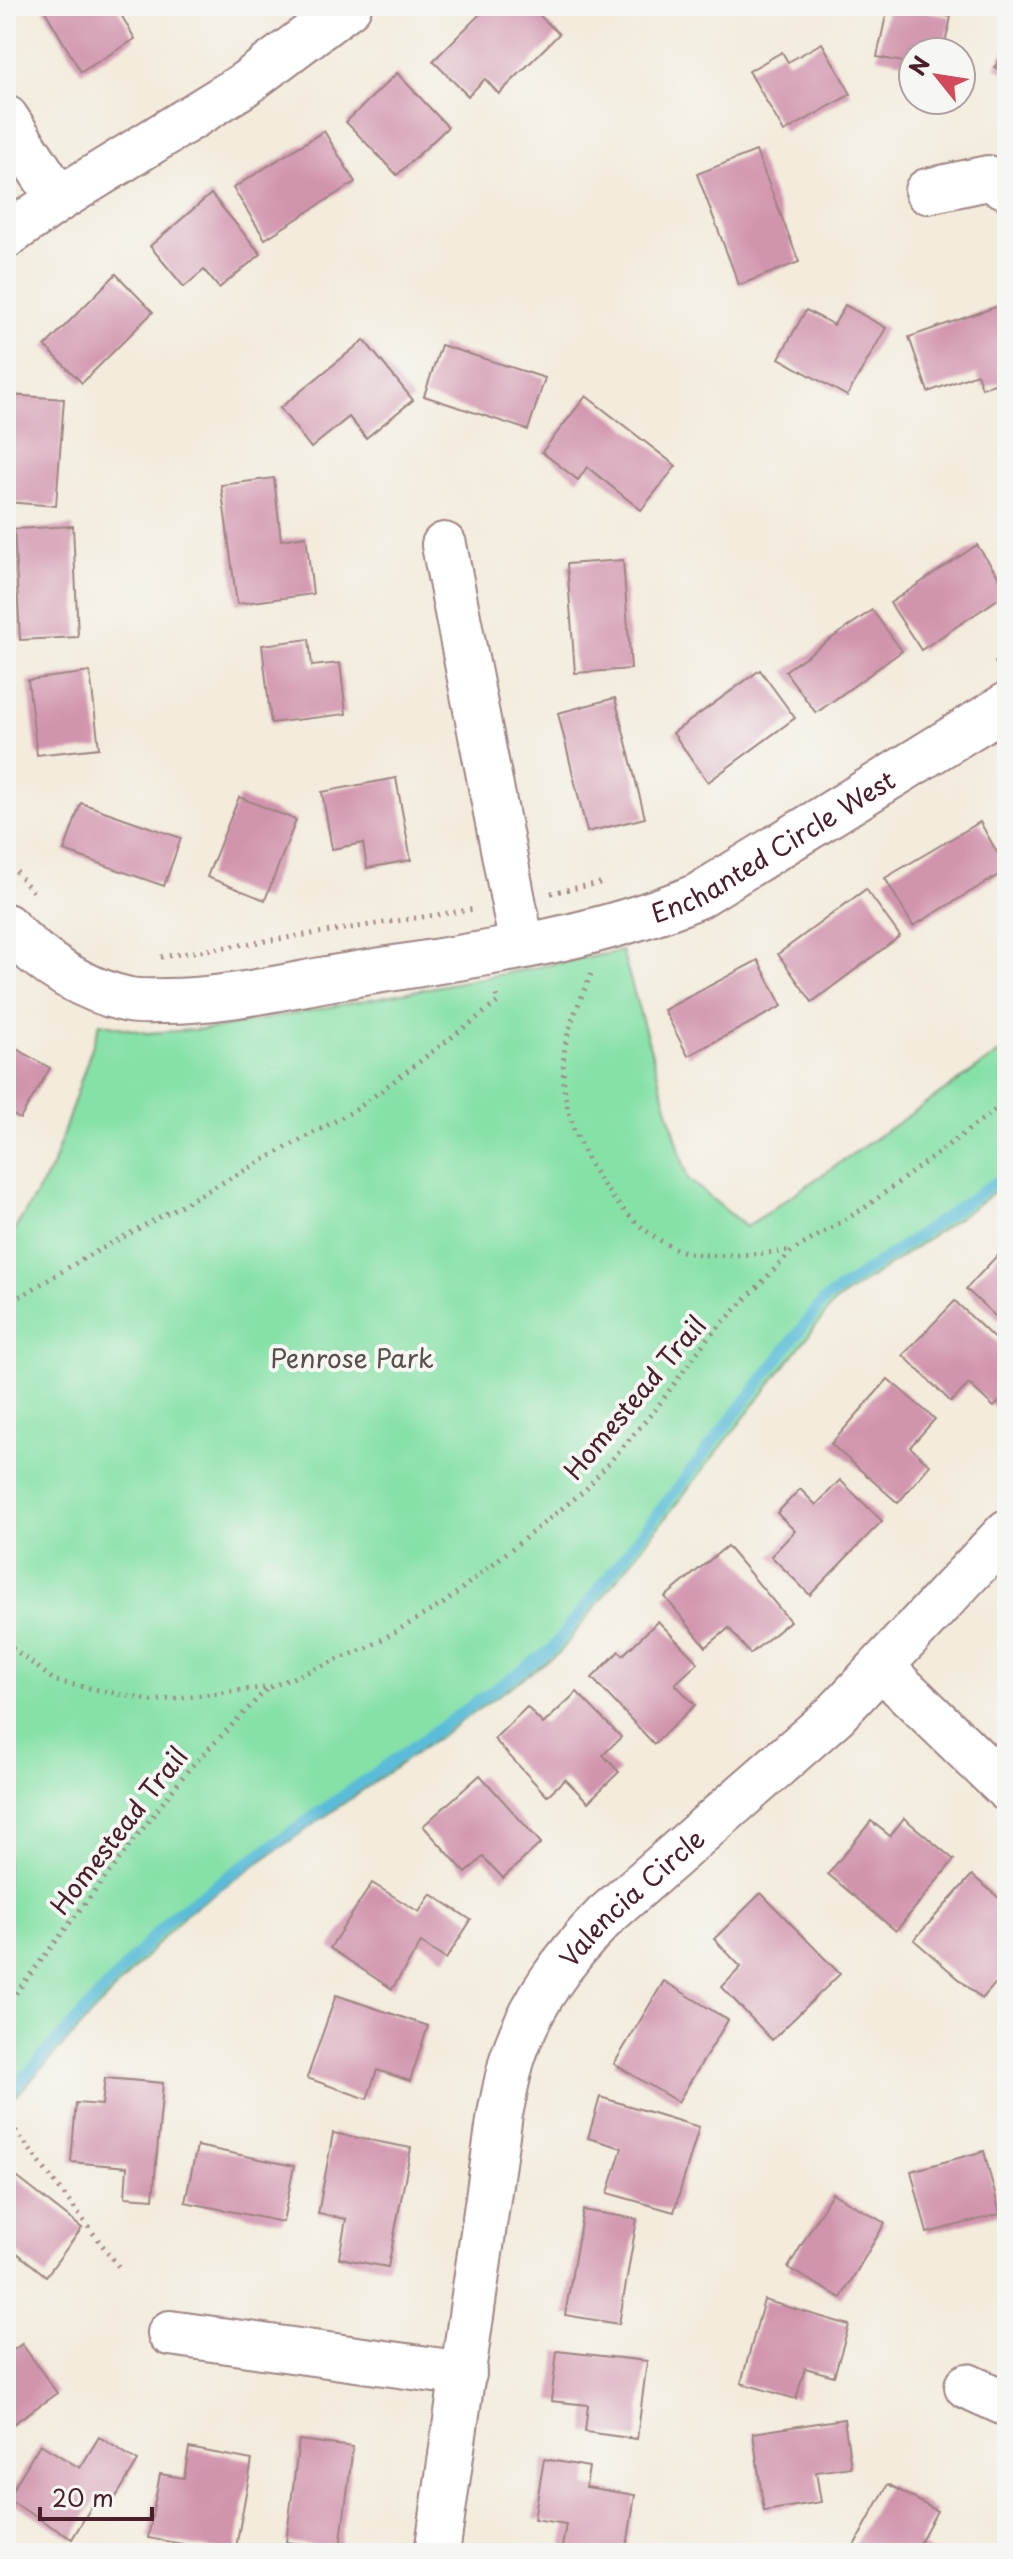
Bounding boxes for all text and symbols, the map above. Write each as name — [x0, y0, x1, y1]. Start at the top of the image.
north arrow — [897, 36, 977, 116]
text: N — [900, 49, 937, 81]
street label: Enchanted Circle West — [645, 760, 902, 932]
street label: Homestead Trail — [553, 1306, 715, 1488]
park label: Penrose Park — [270, 1338, 434, 1377]
street label: Homestead Trail — [40, 1738, 196, 1922]
street label: Valencia Circle — [549, 1818, 713, 1974]
scale bar — [40, 2471, 152, 2521]
text: 20 m — [52, 2479, 114, 2515]

